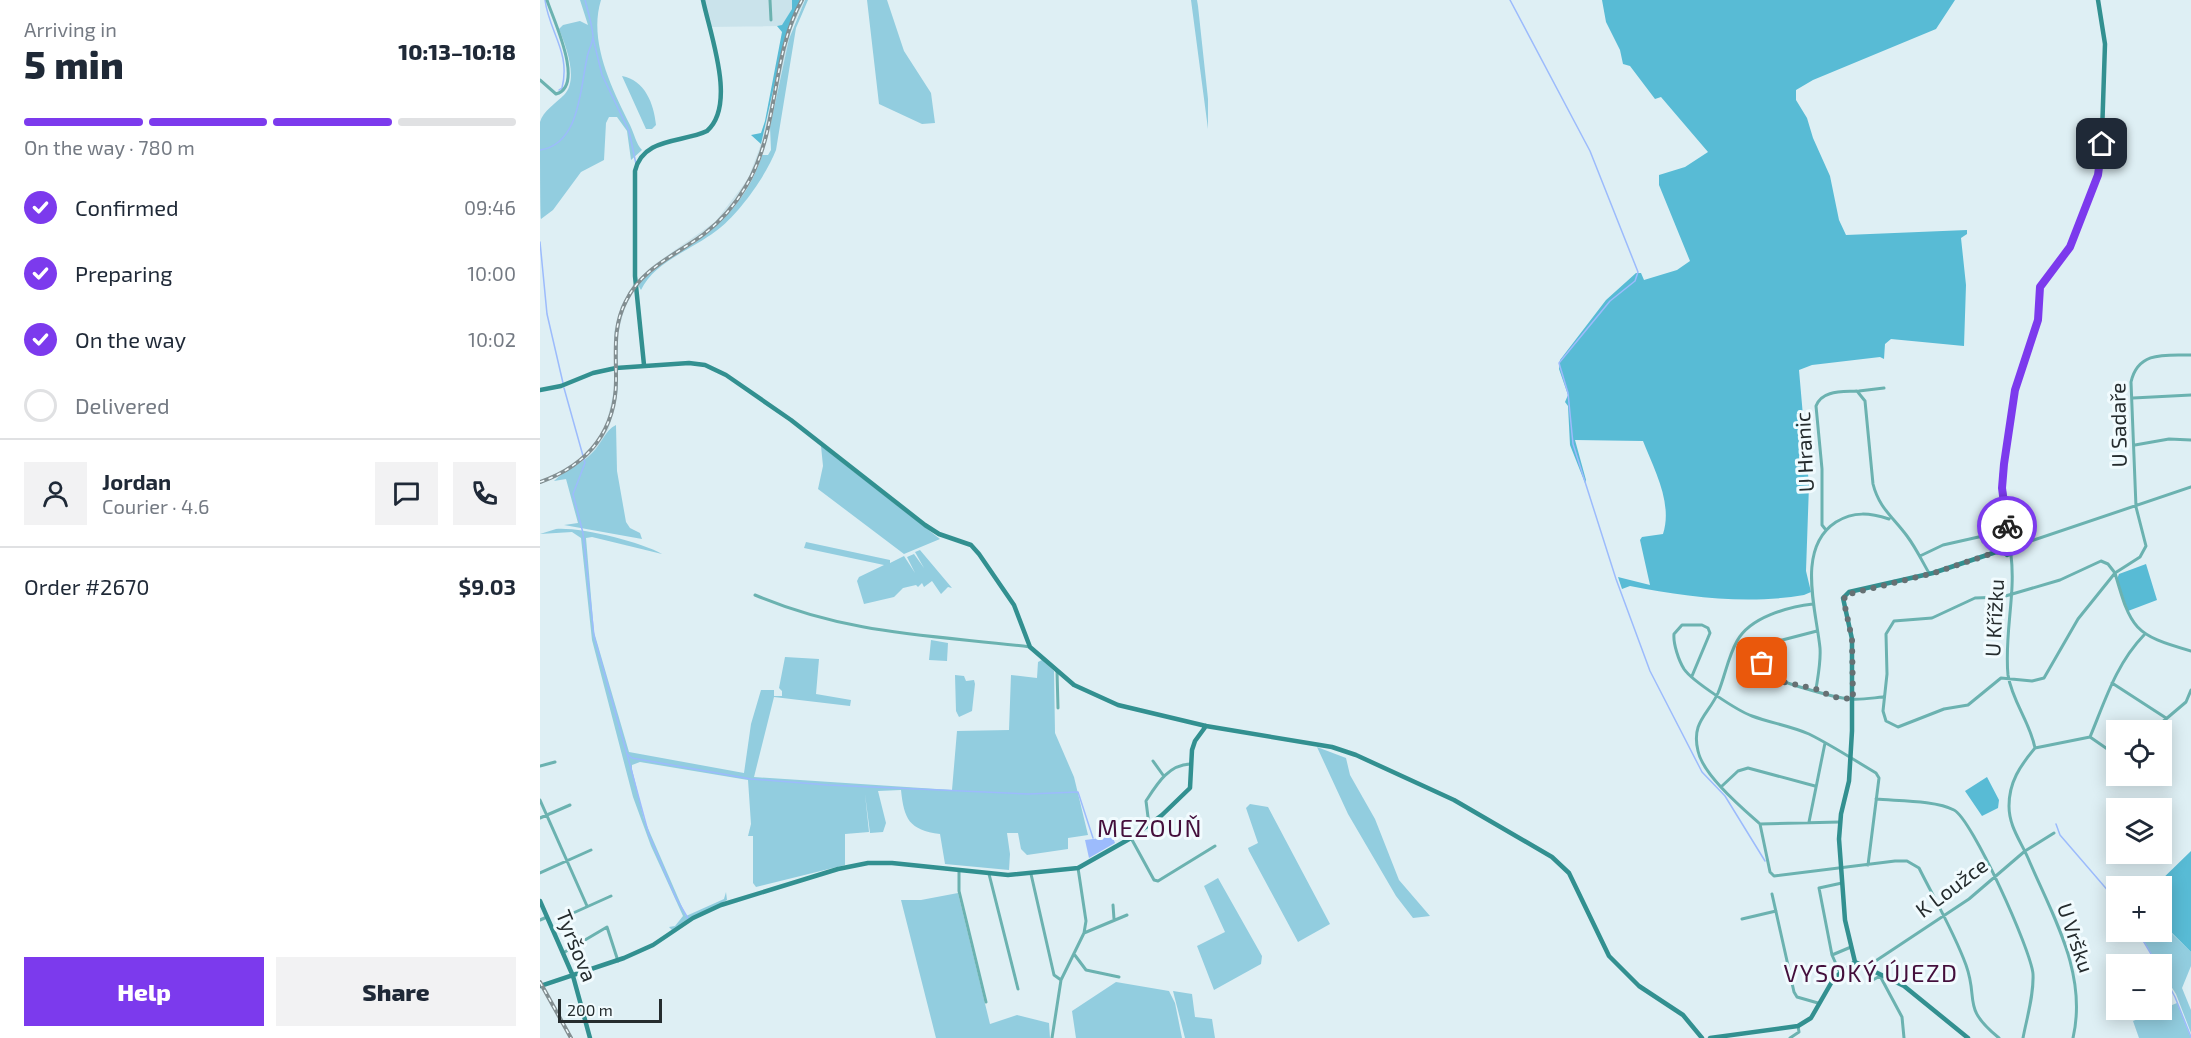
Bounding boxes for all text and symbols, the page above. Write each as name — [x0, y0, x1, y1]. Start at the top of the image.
text: Arriving in — [24, 17, 117, 41]
text: 10:13–10:18 — [398, 38, 516, 64]
text: 5 min — [24, 40, 124, 87]
pin — [2076, 118, 2127, 169]
icon: home — [2085, 127, 2118, 160]
text: On the way · 780 m — [24, 135, 195, 159]
icon: check — [24, 191, 57, 224]
text: Confirmed — [75, 194, 179, 220]
text: 09:46 — [464, 195, 516, 219]
icon: check — [24, 257, 57, 290]
text: Preparing — [75, 260, 173, 286]
text: 10:00 — [467, 261, 516, 285]
icon: check — [24, 323, 57, 356]
text: On the way — [75, 326, 186, 352]
text: 10:02 — [468, 327, 516, 351]
street label: U Sadaře — [2104, 382, 2131, 468]
text: Delivered — [75, 392, 170, 418]
street label: U Hranic — [1789, 411, 1818, 493]
button: person — [24, 462, 87, 525]
button: chat — [375, 462, 438, 525]
button: phone — [453, 462, 516, 525]
text: Jordan — [102, 468, 171, 494]
text: Courier · 4.6 — [102, 494, 209, 518]
courier — [1977, 496, 2037, 556]
icon: bike — [1991, 510, 2024, 543]
text: Order #2670 — [24, 573, 150, 599]
text: $9.03 — [459, 573, 516, 599]
street label: U Křížku — [1979, 578, 2008, 658]
pin — [1736, 637, 1787, 688]
icon: bag — [1745, 646, 1778, 679]
map controls — [2106, 720, 2172, 1020]
button: locate — [2106, 720, 2172, 786]
button: layers — [2106, 798, 2172, 864]
district label: MEZOUŇ — [1097, 813, 1203, 842]
street label: K Loužce — [1910, 852, 1992, 922]
button: + — [2106, 876, 2172, 942]
street label: U Vršku — [2053, 899, 2100, 976]
street label: Tyršova — [552, 906, 603, 985]
button: − — [2106, 954, 2172, 1020]
button: Help — [24, 957, 264, 1026]
button: Share — [276, 957, 516, 1026]
district label: VYSOKÝ ÚJEZD — [1784, 958, 1958, 987]
scale bar — [558, 996, 662, 1024]
text: 200 m — [567, 1000, 613, 1019]

